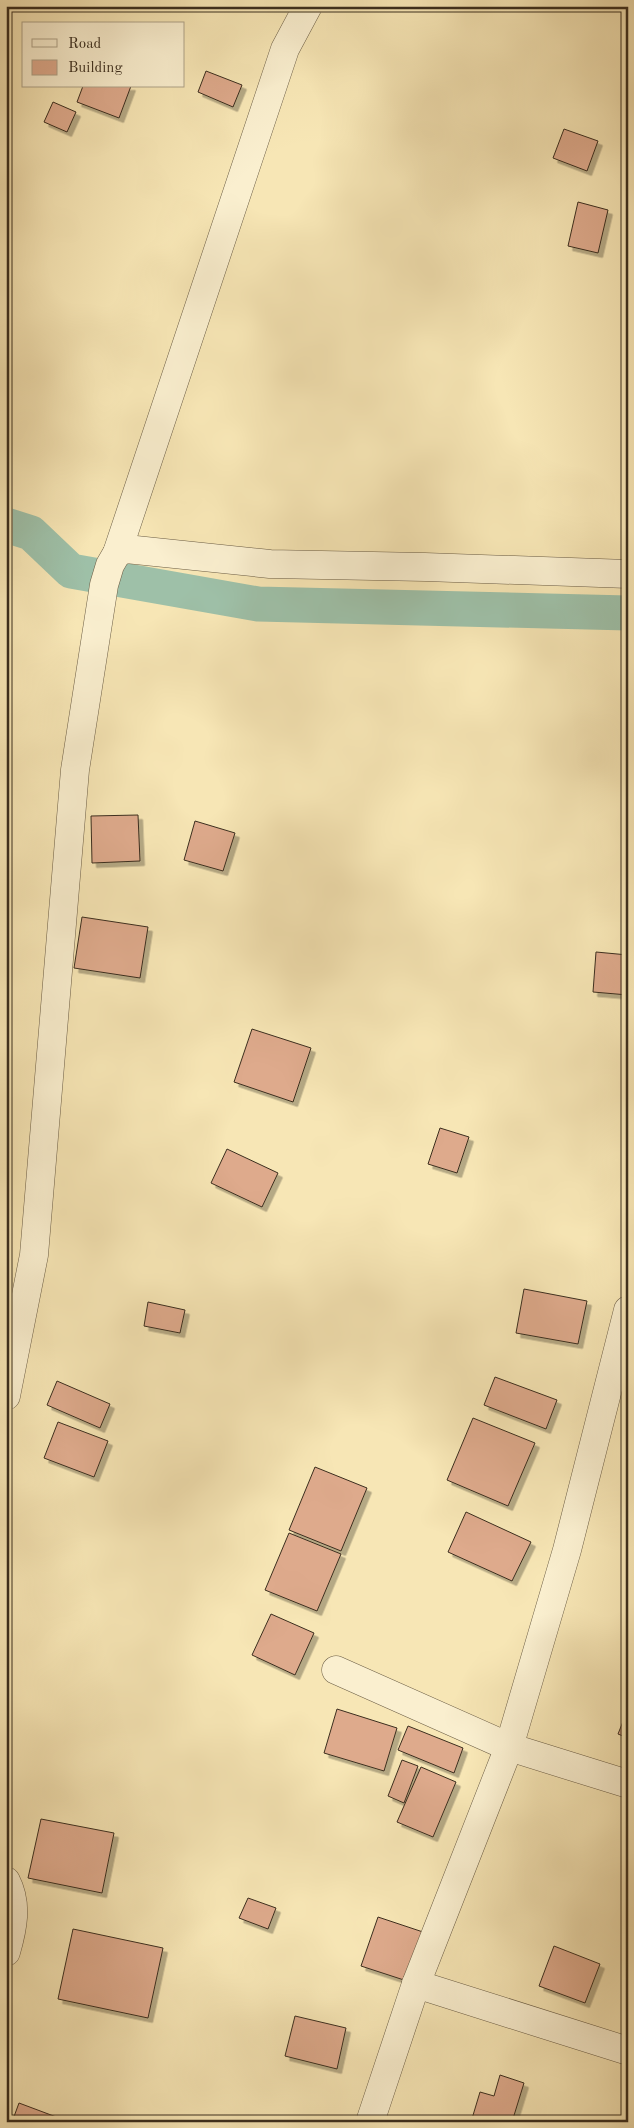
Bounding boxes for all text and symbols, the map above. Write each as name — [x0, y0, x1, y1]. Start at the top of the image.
legend — [22, 22, 185, 88]
text: Road — [68, 37, 102, 52]
text: Building — [68, 61, 123, 76]

